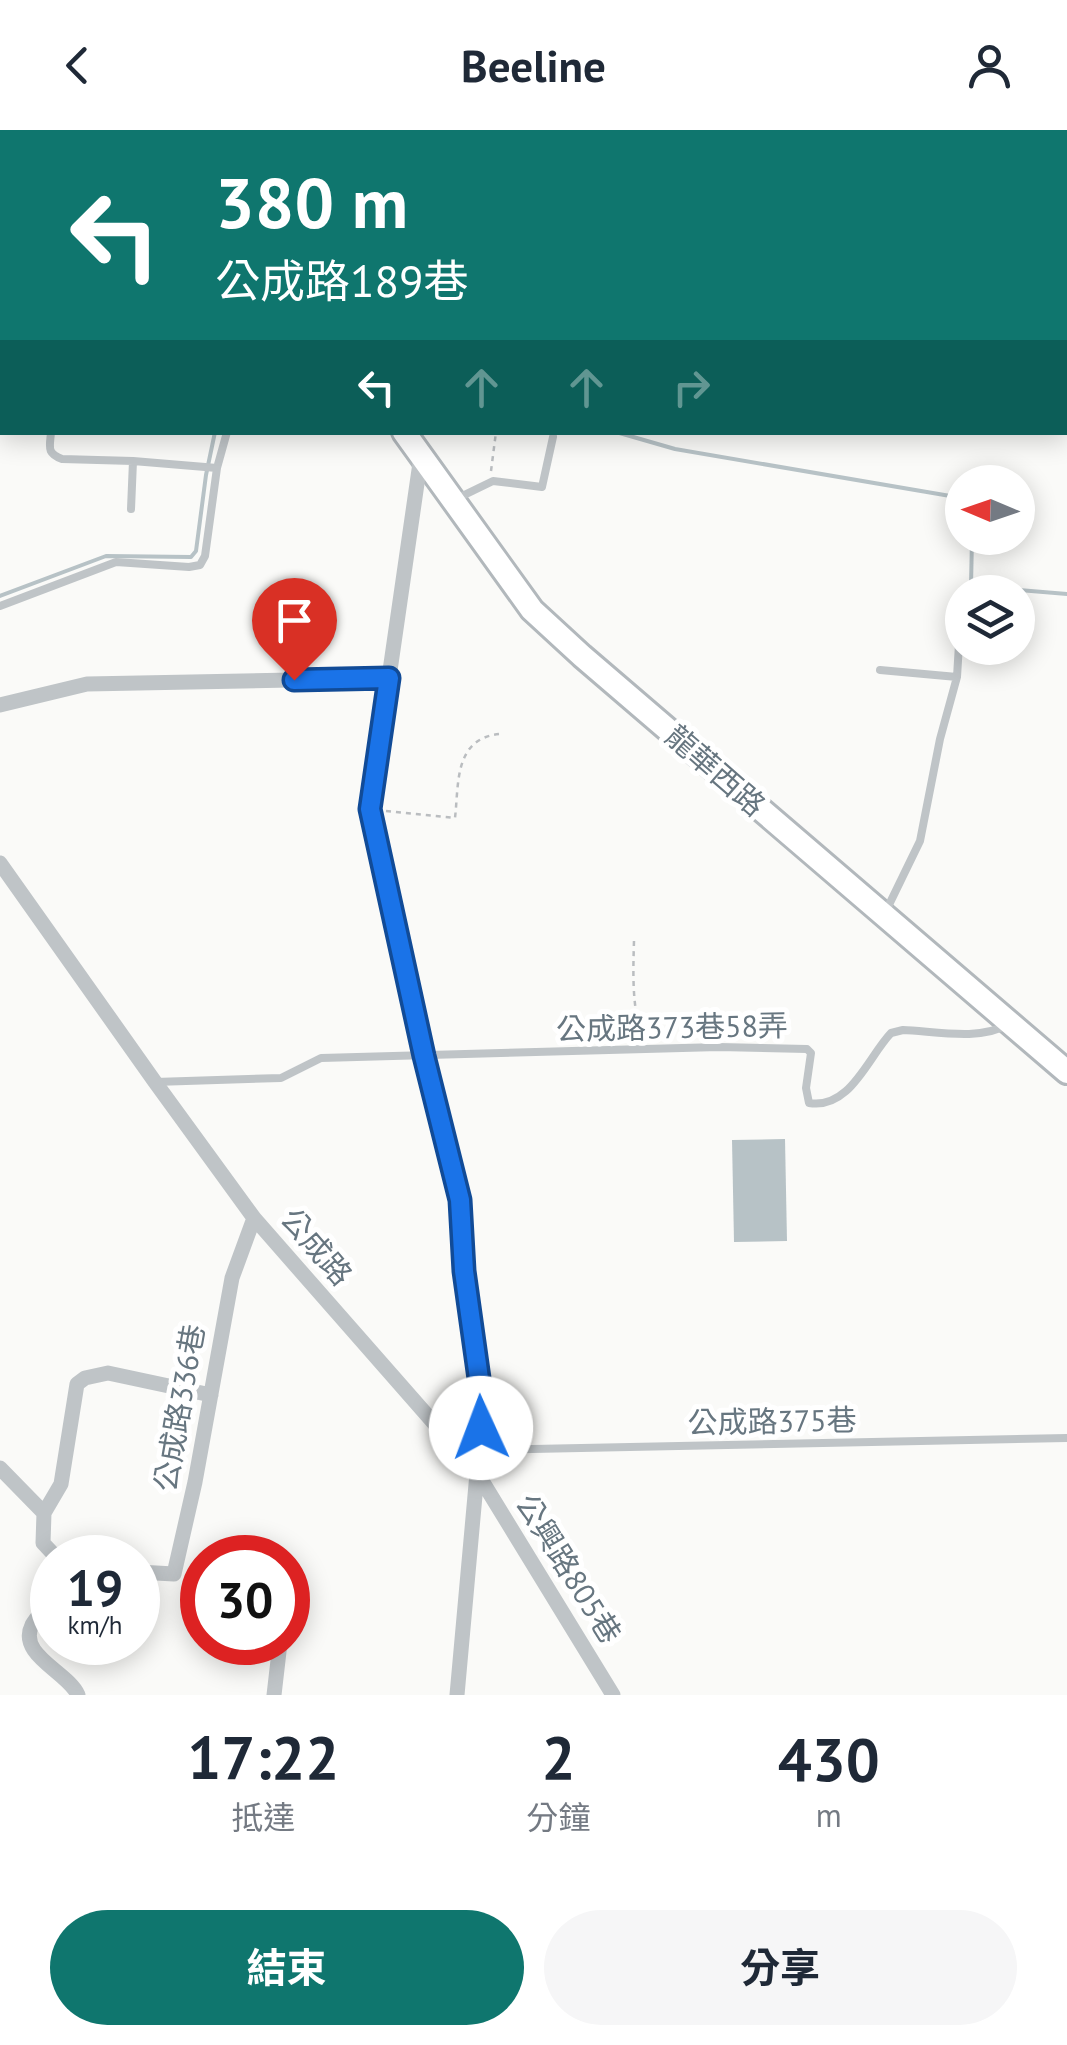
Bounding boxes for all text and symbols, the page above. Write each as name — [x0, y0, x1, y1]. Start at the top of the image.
text: Beeline — [461, 36, 606, 94]
icon: back — [50, 38, 105, 93]
icon: person — [962, 38, 1017, 93]
text: 380 m — [215, 157, 408, 247]
icon: left — [50, 170, 180, 300]
text: 公成路189巷 — [215, 251, 469, 309]
icon: left — [349, 360, 404, 415]
icon: ahead — [454, 360, 509, 415]
icon: ahead — [559, 360, 614, 415]
icon: right — [664, 360, 719, 415]
north arrow — [945, 465, 1035, 555]
map controls — [945, 465, 1035, 665]
button: layers — [945, 575, 1035, 665]
pin — [252, 578, 337, 681]
icon: arrive — [267, 593, 322, 648]
street label: 龍華西路 — [658, 716, 774, 824]
street label: 公成路373巷58弄 — [556, 1005, 788, 1048]
street label: 公成路 — [273, 1199, 361, 1293]
street label: 公成路336巷 — [145, 1321, 212, 1494]
position arrow — [429, 1376, 533, 1480]
street label: 公成路375巷 — [687, 1400, 857, 1441]
street label: 公興路805巷 — [508, 1486, 631, 1650]
speed limit sign: 30 — [180, 1535, 310, 1665]
text: 19 — [67, 1555, 123, 1620]
text: km/h — [68, 1609, 122, 1641]
text: 17:22 — [187, 1718, 339, 1796]
text: 2 — [542, 1718, 576, 1796]
text: 430 — [778, 1720, 880, 1798]
text: m — [816, 1794, 842, 1836]
text: 抵達 — [231, 1796, 295, 1838]
text: 分鐘 — [527, 1796, 591, 1838]
button: 結束 — [50, 1910, 524, 2025]
button: 分享 — [544, 1910, 1017, 2025]

